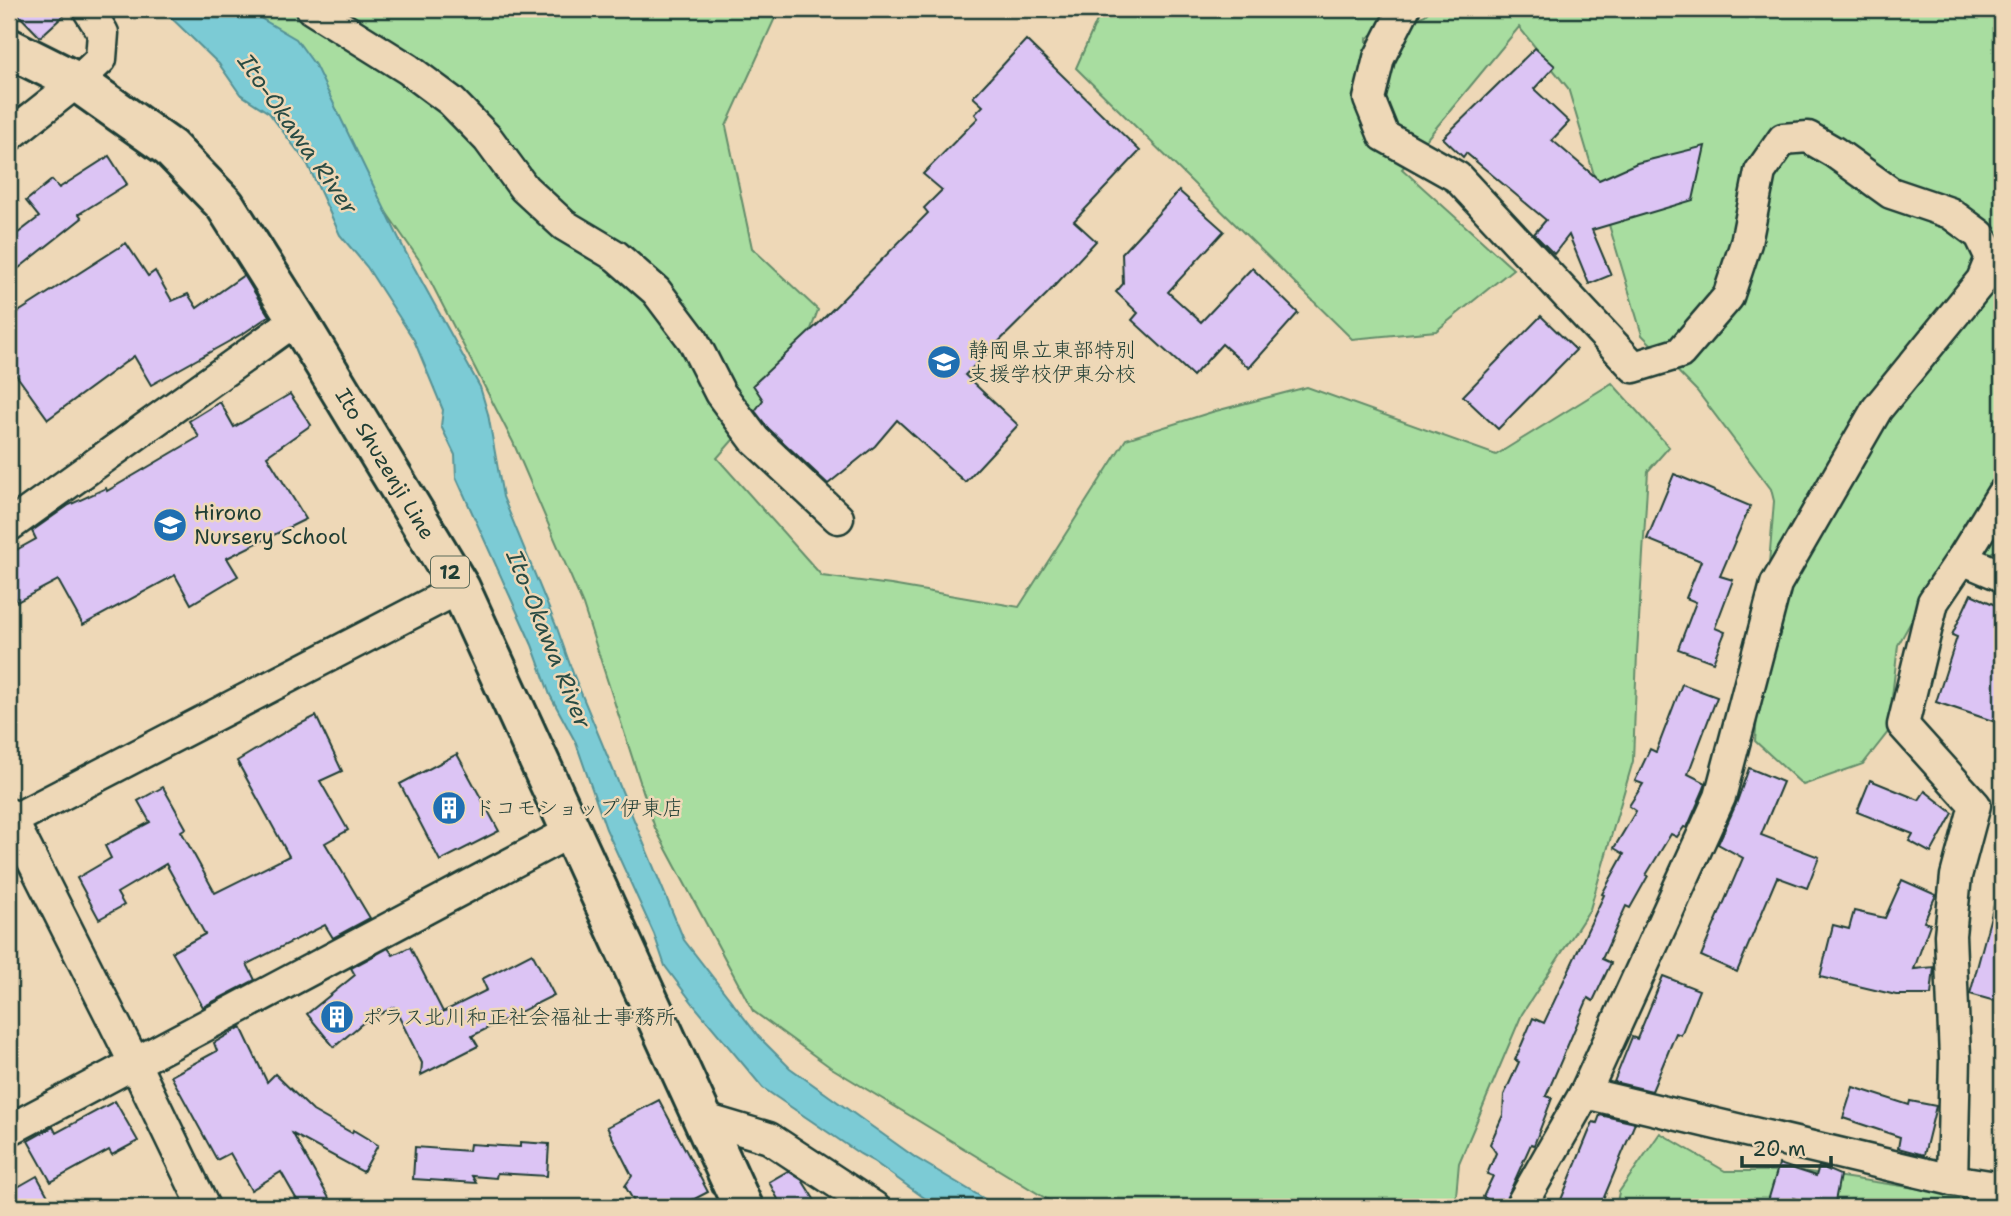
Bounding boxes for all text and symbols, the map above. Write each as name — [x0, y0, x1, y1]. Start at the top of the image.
water label: Ito-Okawa River — [231, 47, 365, 221]
place label: 静岡県立東部特別 支援学校伊東分校 — [968, 336, 1136, 388]
school or university icon: 静岡県立東部特別 支援学校伊東分校 — [925, 343, 963, 381]
street label: Ito Shuzenji Line — [329, 383, 441, 545]
place label: Hirono Nursery School — [194, 499, 348, 551]
school or university icon: Hirono Nursery School — [151, 506, 189, 544]
water label: Ito-Okawa River — [499, 544, 599, 734]
road number: 12 — [431, 556, 469, 587]
building icon: ドコモショップ伊東店 — [430, 789, 468, 827]
place label: ドコモショップ伊東店 — [474, 794, 683, 822]
building icon: ポラス北川和正社会福祉士事務所 — [318, 998, 356, 1036]
place label: ポラス北川和正社会福祉士事務所 — [362, 1003, 676, 1031]
scale bar — [1742, 1125, 1831, 1169]
text: 20 m — [1752, 1135, 1806, 1163]

